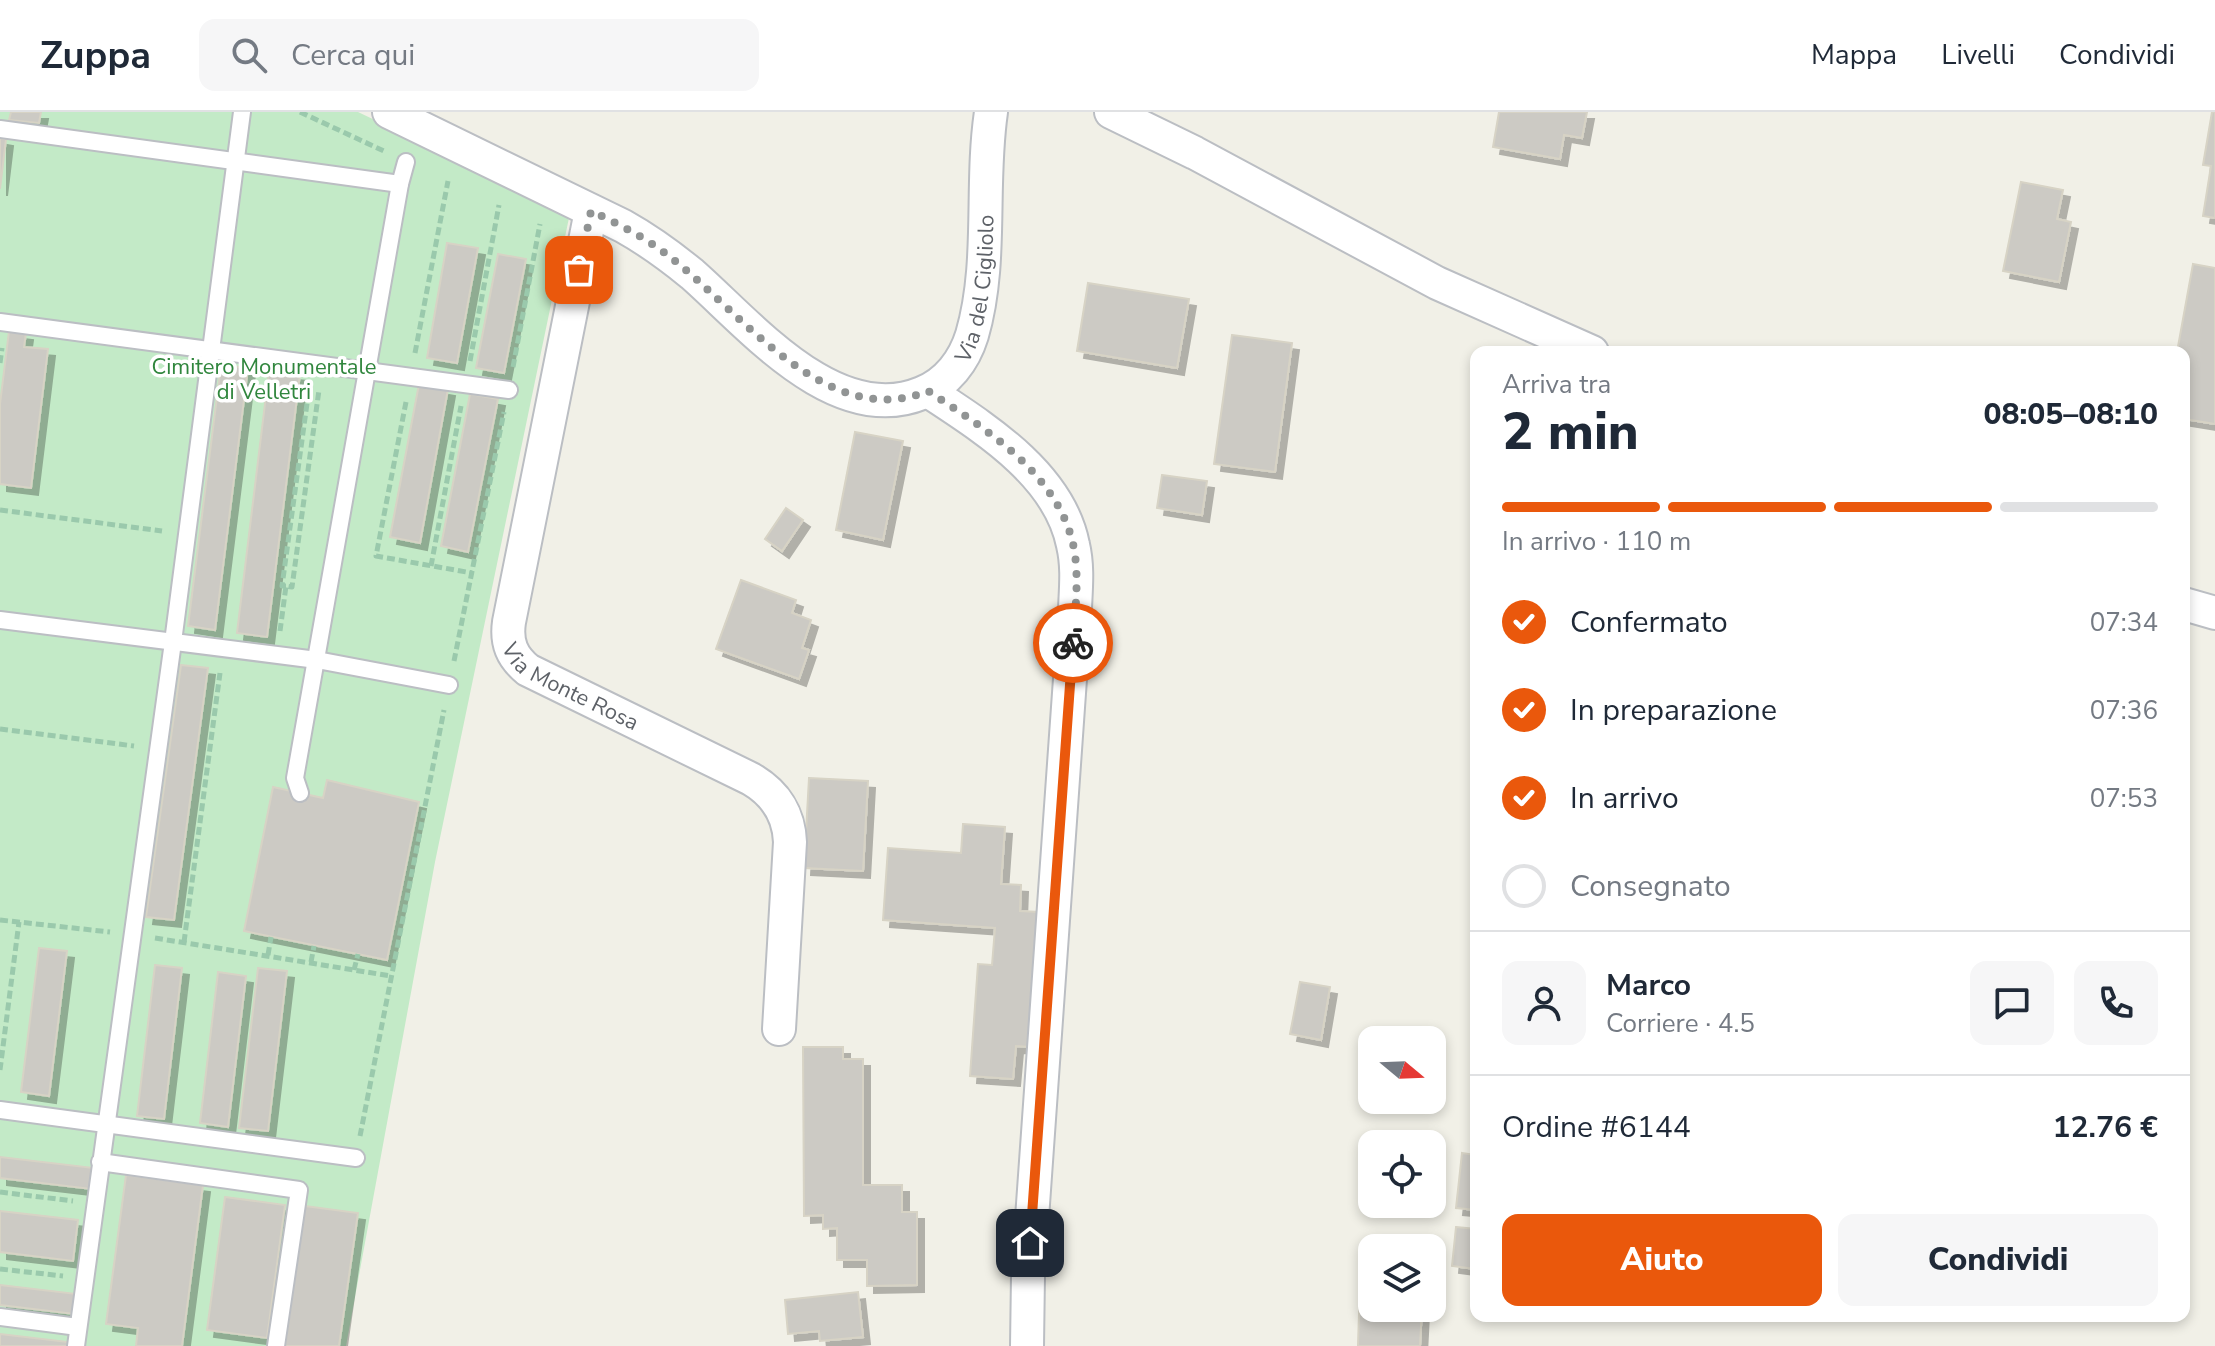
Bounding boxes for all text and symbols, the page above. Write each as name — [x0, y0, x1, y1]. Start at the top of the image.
search box — [199, 19, 759, 91]
text: Zuppa — [40, 30, 151, 81]
icon: search — [227, 33, 271, 77]
text: Cerca qui — [291, 35, 415, 76]
text: Mappa — [1811, 36, 1897, 74]
text: Livelli — [1941, 36, 2015, 74]
text: Condividi — [2059, 36, 2175, 74]
street label: Via del Cigliolo — [948, 214, 1001, 369]
pin — [545, 236, 613, 304]
icon: bag — [557, 248, 601, 292]
park label: Cimitero Monumentale di Velletri — [151, 352, 377, 407]
text: Arriva tra — [1502, 367, 1611, 402]
text: 08:05–08:10 — [1983, 394, 2158, 435]
text: 2 min — [1502, 396, 1639, 467]
text: In arrivo · 110 m — [1502, 524, 1691, 559]
icon: check — [1502, 600, 1546, 644]
text: Confermato — [1570, 602, 1728, 643]
courier — [1033, 603, 1113, 683]
text: 07:34 — [2090, 605, 2158, 640]
icon: bike — [1051, 621, 1095, 665]
street label: Via Monte Rosa — [494, 637, 644, 738]
icon: check — [1502, 688, 1546, 732]
text: In preparazione — [1570, 690, 1777, 731]
text: 07:36 — [2090, 693, 2158, 728]
icon: check — [1502, 776, 1546, 820]
text: In arrivo — [1570, 778, 1679, 819]
text: 07:53 — [2090, 781, 2158, 816]
text: Consegnato — [1570, 866, 1731, 907]
button: person — [1502, 961, 1586, 1045]
button: chat — [1970, 961, 2054, 1045]
button: phone — [2074, 961, 2158, 1045]
text: Marco — [1606, 965, 1691, 1006]
text: Corriere · 4.5 — [1606, 1006, 1755, 1041]
north arrow — [1358, 1026, 1446, 1114]
map controls — [1358, 1026, 1446, 1322]
text: Ordine #6144 — [1502, 1107, 1691, 1148]
text: 12.76 € — [2052, 1107, 2158, 1148]
button: locate — [1358, 1130, 1446, 1218]
pin — [996, 1209, 1064, 1277]
button: Aiuto — [1502, 1214, 1822, 1306]
button: Condividi — [1838, 1214, 2158, 1306]
icon: home — [1008, 1221, 1052, 1265]
button: layers — [1358, 1234, 1446, 1322]

